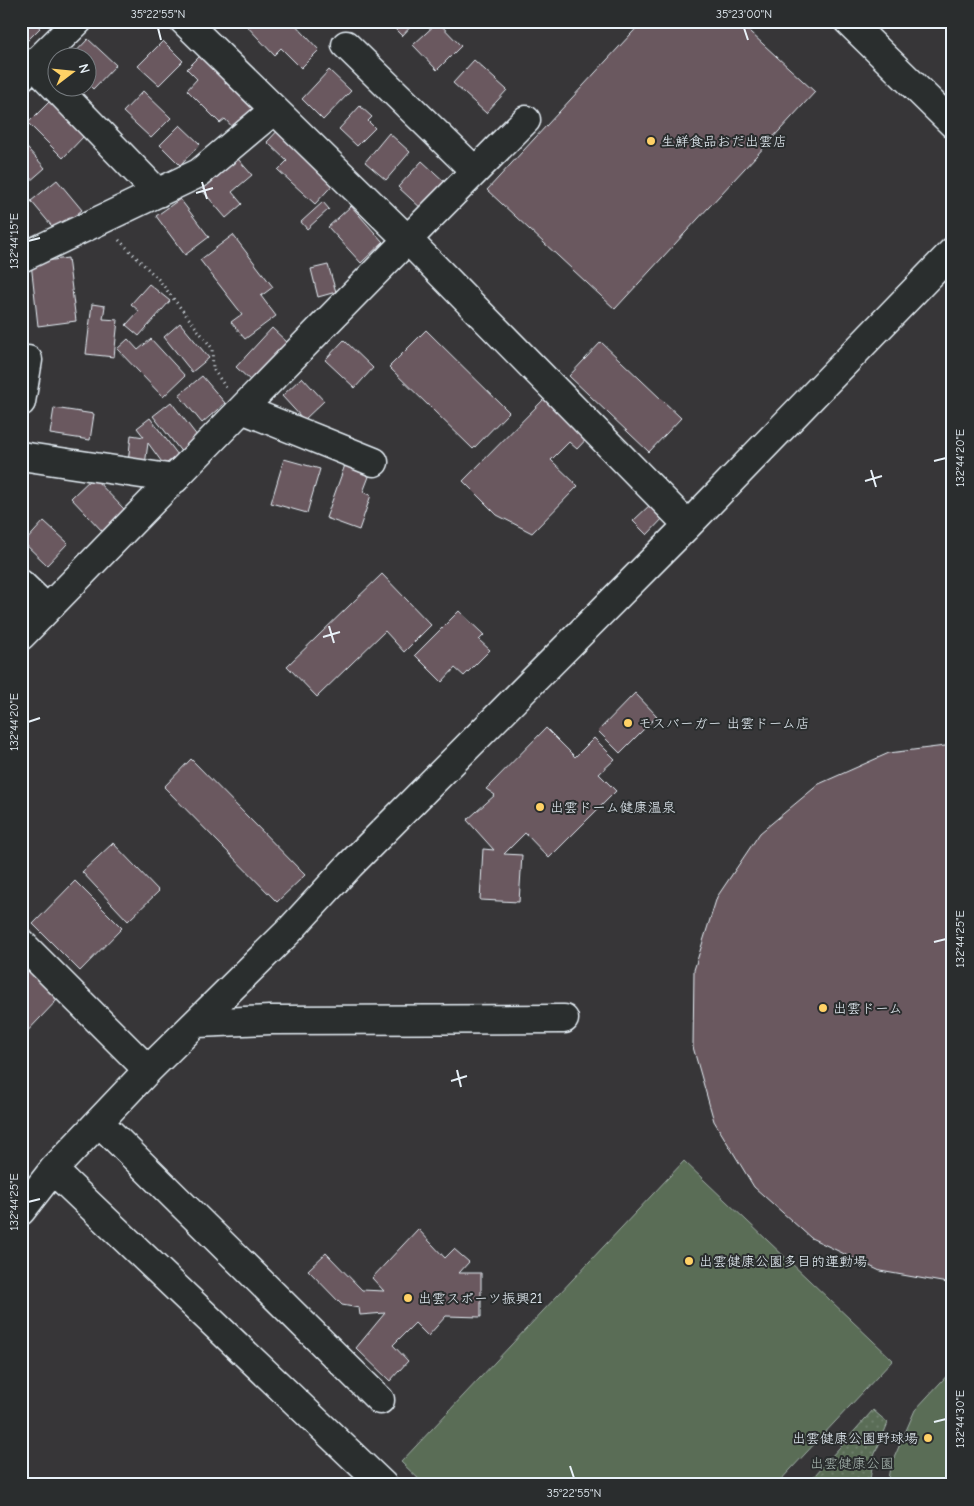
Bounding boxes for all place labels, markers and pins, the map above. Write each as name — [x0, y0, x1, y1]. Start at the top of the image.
place label: 生鮮食品おだ出雲店 — [661, 133, 787, 150]
marker: 生鮮食品おだ出雲店 — [645, 135, 657, 147]
place label: モスバーガー 出雲ドーム店 — [638, 715, 810, 732]
marker: モスバーガー 出雲ドーム店 — [622, 717, 634, 729]
place label: 出雲ドーム健康温泉 — [550, 799, 675, 816]
marker: 出雲ドーム健康温泉 — [534, 801, 546, 813]
place label: 出雲ドーム — [833, 1000, 902, 1017]
marker: 出雲ドーム — [817, 1002, 829, 1014]
place label: 出雲健康公園多目的運動場 — [699, 1253, 867, 1270]
marker: 出雲健康公園多目的運動場 — [683, 1255, 695, 1267]
place label: 出雲スポーツ振興21 — [418, 1290, 543, 1307]
marker: 出雲スポーツ振興21 — [402, 1292, 414, 1304]
place label: 出雲健康公園野球場 — [792, 1430, 918, 1447]
marker: 出雲健康公園野球場 — [922, 1432, 934, 1444]

